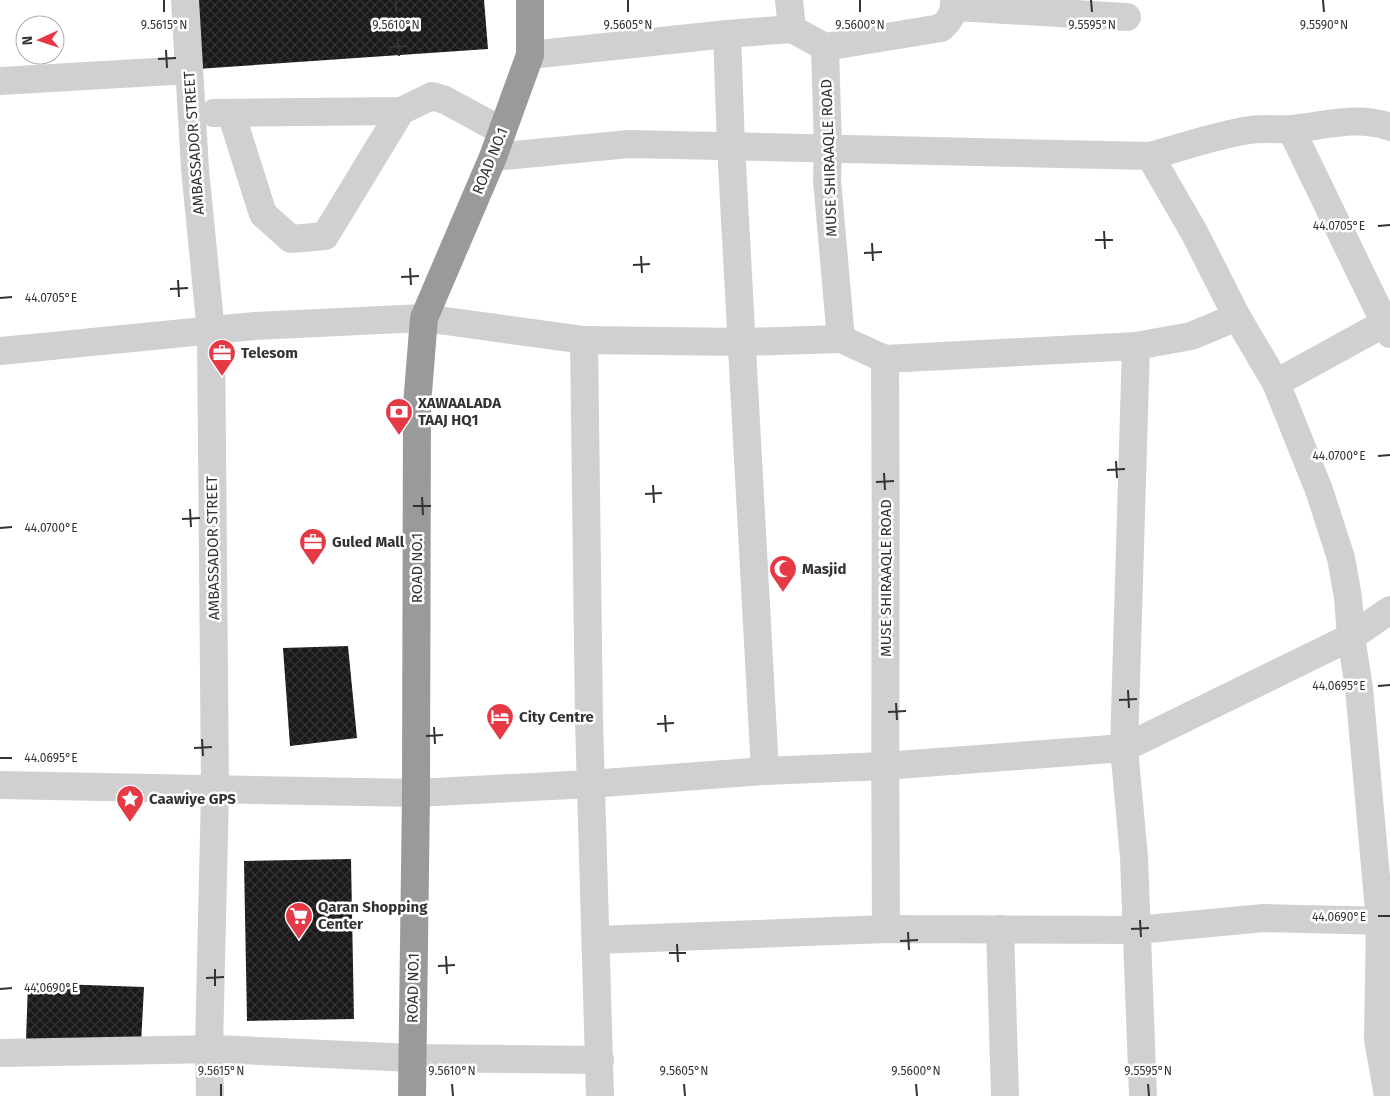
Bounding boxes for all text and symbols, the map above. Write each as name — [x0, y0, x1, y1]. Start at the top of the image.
north arrow — [15, 15, 65, 65]
text: 9.5615°N — [141, 18, 187, 32]
text: 9.5610°N — [372, 18, 420, 32]
text: 9.5605°N — [604, 18, 652, 32]
text: 9.5600°N — [835, 18, 885, 32]
text: 9.5595°N — [1068, 18, 1116, 32]
text: 9.5590°N — [1300, 18, 1348, 32]
text: N — [19, 36, 36, 46]
street label: AMBASSADOR STREET — [180, 70, 208, 216]
street label: MUSE SHIRAAQLE ROAD — [817, 79, 841, 237]
street label: ROAD NO.1 — [468, 125, 512, 197]
text: 44.0705°E — [1313, 219, 1365, 233]
text: 44.0705°E — [25, 291, 77, 305]
office icon: Telesom — [207, 338, 237, 377]
place label: Telesom — [241, 344, 298, 362]
place label: XAWAALADA TAAJ HQ1 — [417, 394, 502, 429]
bank icon: XAWAALADA TAAJ HQ1 — [384, 397, 414, 436]
text: 44.0700°E — [1312, 449, 1366, 463]
street label: AMBASSADOR STREET — [203, 476, 223, 620]
street label: MUSE SHIRAAQLE ROAD — [877, 499, 895, 657]
text: 44.0700°E — [24, 521, 78, 535]
office icon: Guled Mall — [298, 527, 328, 566]
place label: Guled Mall — [332, 533, 405, 551]
street label: ROAD NO.1 — [408, 533, 426, 603]
mosque icon: Masjid — [768, 554, 798, 593]
place label: Masjid — [802, 560, 847, 578]
text: 44.0695°E — [1312, 679, 1366, 693]
hotel icon: City Centre — [485, 702, 515, 741]
place label: City Centre — [519, 708, 594, 726]
text: 44.0695°E — [24, 751, 78, 765]
place icon: Caawiye GPS — [115, 784, 145, 823]
place label: Caawiye GPS — [149, 790, 236, 808]
place label: Qaran Shopping Center — [318, 898, 428, 933]
supermarket icon: Qaran Shopping Center — [284, 901, 314, 940]
text: 44.0690°E — [1312, 910, 1366, 924]
street label: ROAD NO.1 — [403, 953, 423, 1023]
text: 44.0690°E — [24, 981, 78, 995]
text: 9.5615°N — [198, 1064, 244, 1078]
text: 9.5610°N — [428, 1064, 476, 1078]
text: 9.5605°N — [660, 1064, 708, 1078]
text: 9.5600°N — [891, 1064, 941, 1078]
text: 9.5595°N — [1124, 1064, 1172, 1078]

